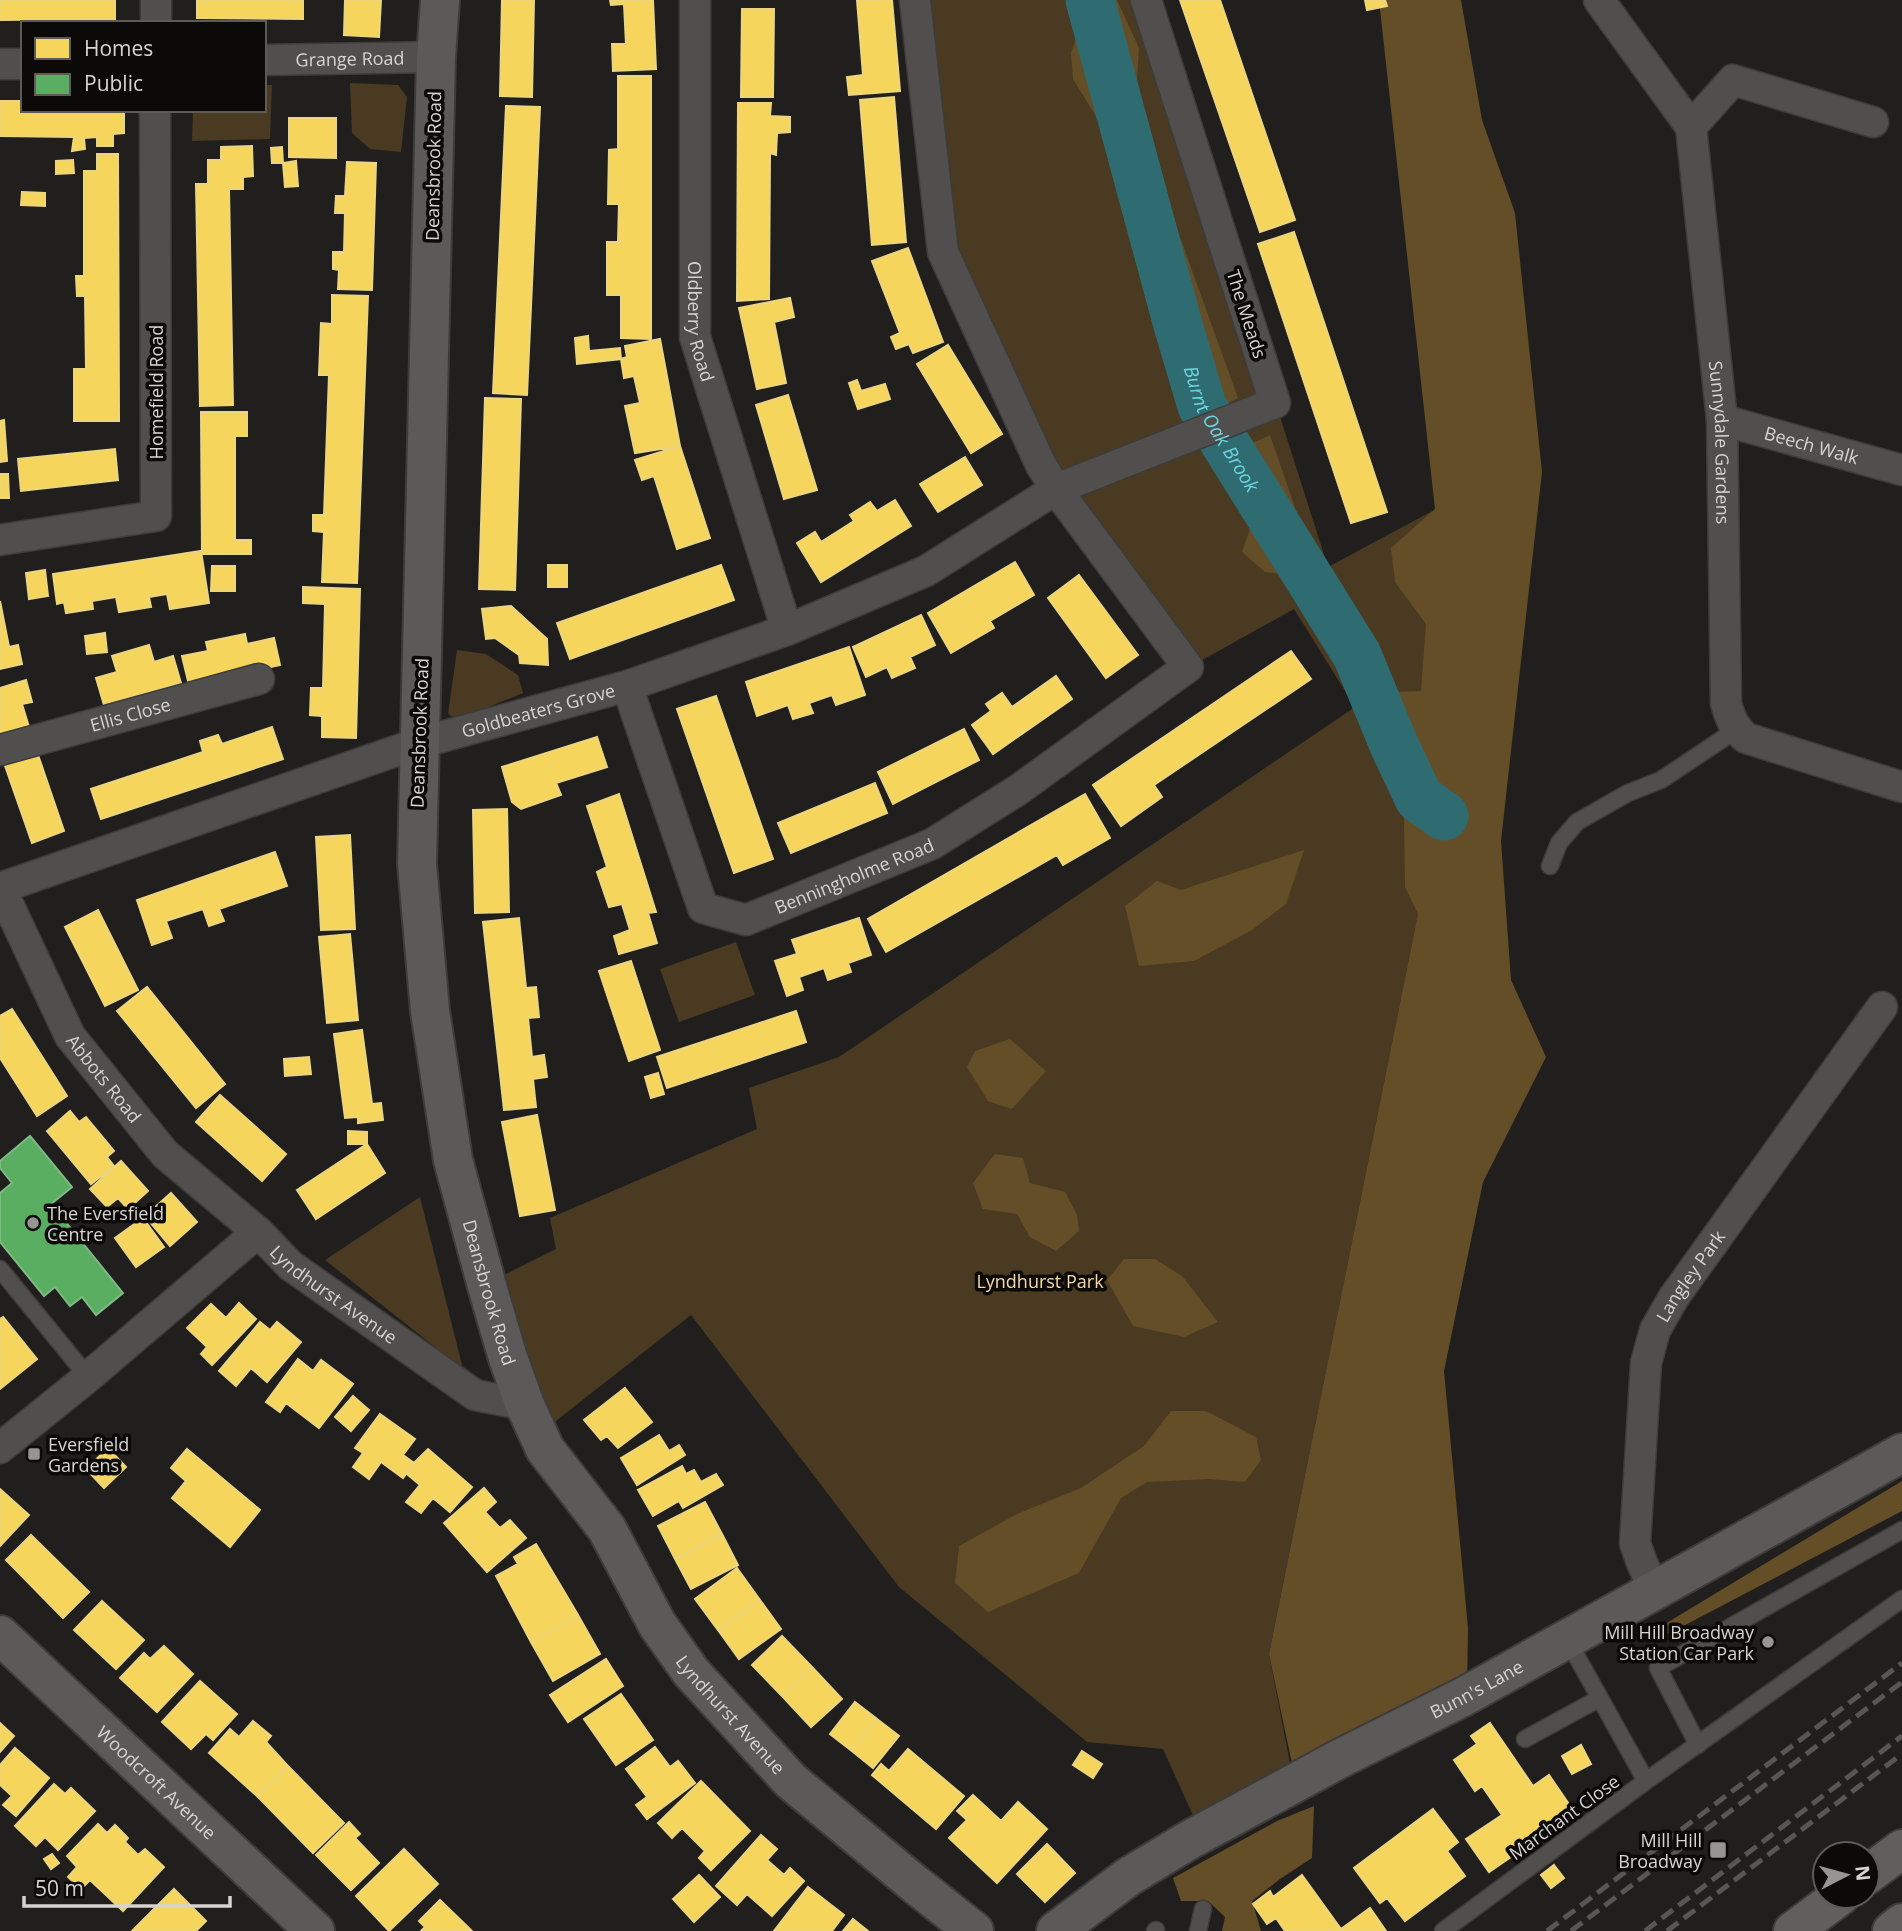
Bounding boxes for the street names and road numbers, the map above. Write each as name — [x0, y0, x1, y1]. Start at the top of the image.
street label: Grange Road — [295, 46, 405, 71]
street label: Deansbrook Road — [420, 91, 446, 241]
street label: Oldberry Road — [683, 261, 720, 385]
street label: The Meads — [1221, 267, 1273, 361]
street label: Homefield Road — [144, 325, 168, 459]
street label: Sunnydale Gardens — [1704, 360, 1735, 524]
street label: Beech Walk — [1762, 420, 1862, 470]
street label: Deansbrook Road — [404, 658, 434, 808]
street label: Goldbeaters Grove — [459, 678, 618, 743]
street label: Ellis Close — [87, 692, 173, 737]
street label: Benningholme Road — [771, 833, 937, 919]
street label: Abbots Road — [61, 1029, 147, 1128]
street label: Deansbrook Road — [458, 1217, 522, 1368]
street label: Langley Park — [1650, 1225, 1730, 1326]
street label: Lyndhurst Avenue — [265, 1240, 402, 1349]
street label: Lyndhurst Avenue — [671, 1650, 791, 1779]
street label: Bunn's Lane — [1426, 1654, 1527, 1724]
street label: Woodcroft Avenue — [92, 1720, 222, 1844]
street label: Marchant Close — [1504, 1769, 1624, 1865]

